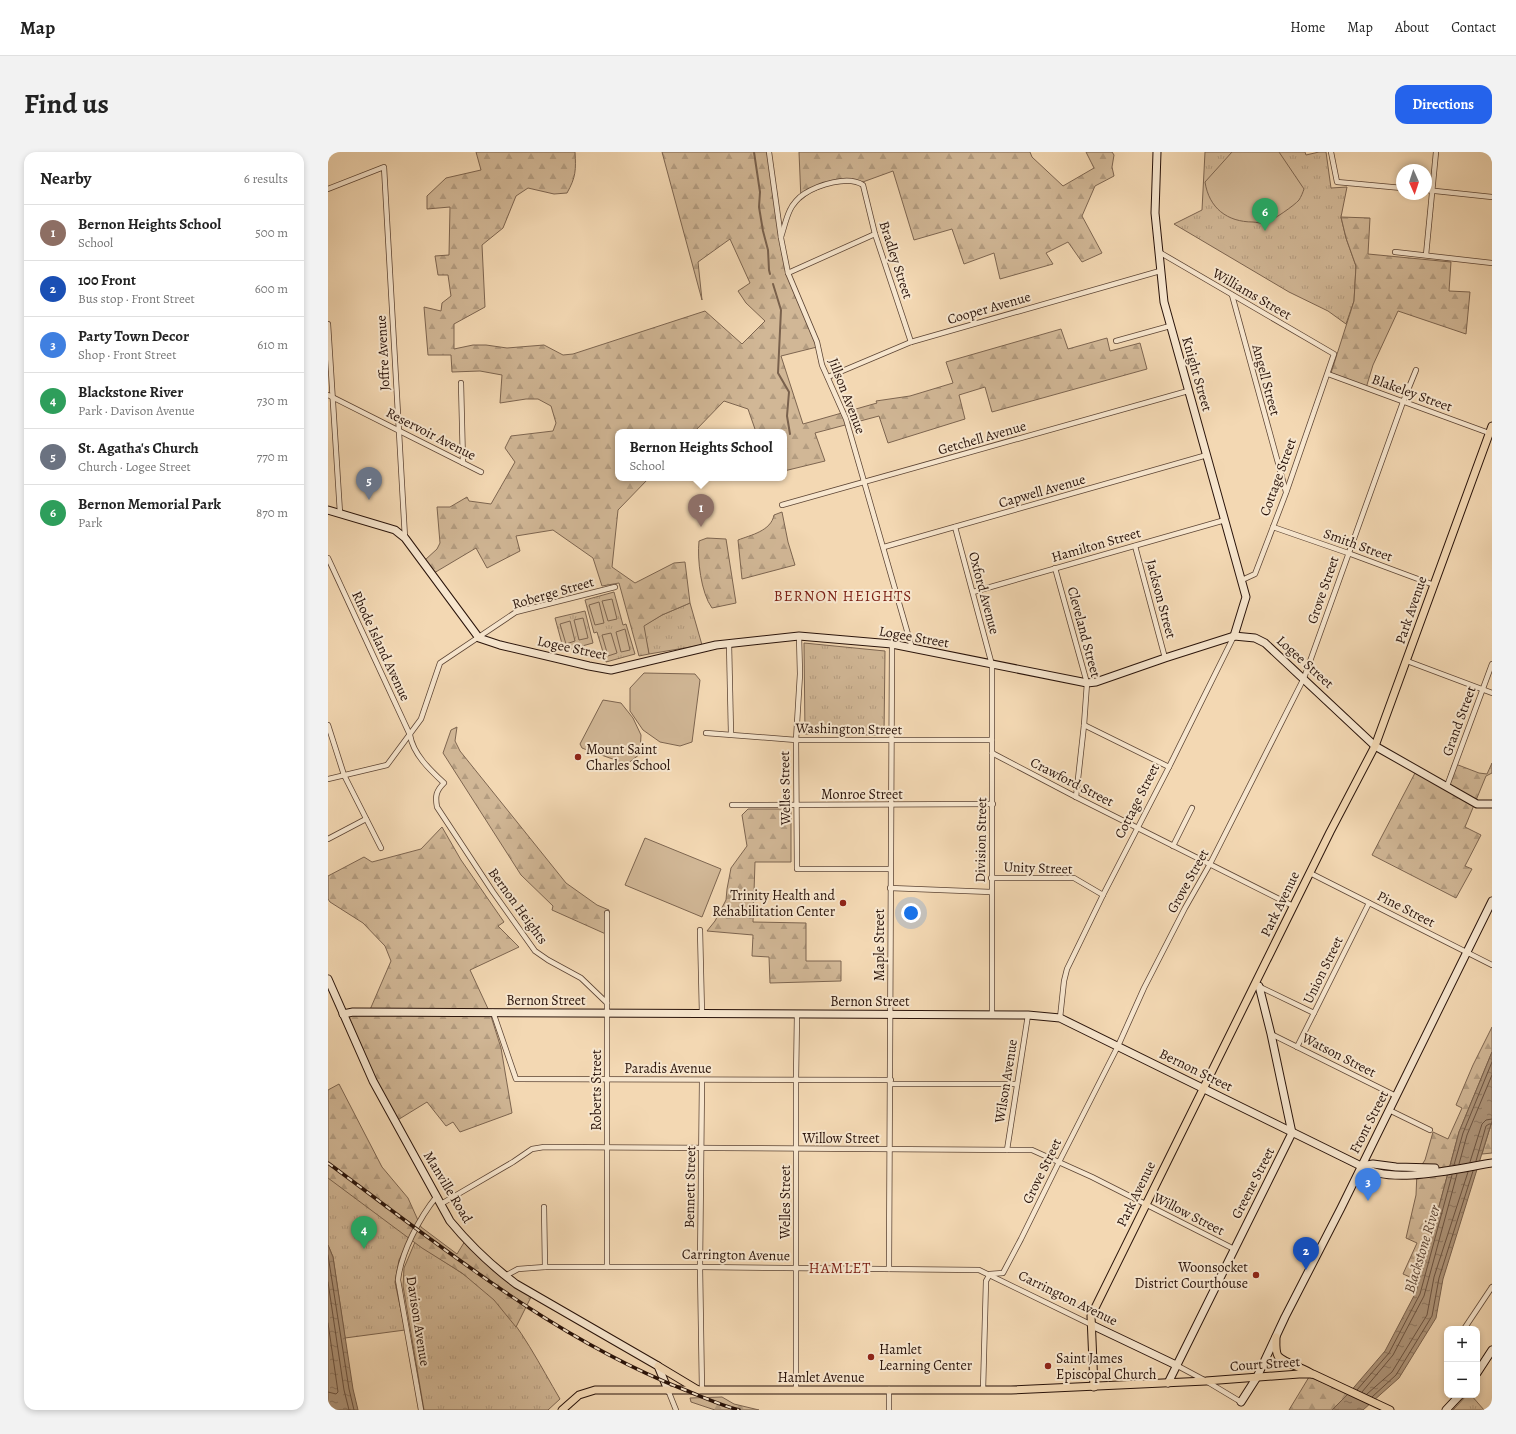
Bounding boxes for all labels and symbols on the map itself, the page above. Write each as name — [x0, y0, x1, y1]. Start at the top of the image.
north arrow — [1396, 164, 1432, 200]
pin: 6 — [1252, 198, 1278, 231]
street label: Bradley Street — [875, 219, 918, 302]
street label: Williams Street — [1208, 263, 1295, 324]
street label: Cooper Avenue — [945, 287, 1033, 329]
street label: Joffre Avenue — [372, 315, 394, 391]
street label: Knight Street — [1177, 335, 1217, 414]
street label: Angell Street — [1247, 341, 1285, 418]
street label: Jillson Avenue — [824, 355, 870, 437]
street label: Blakeley Street — [1369, 370, 1455, 416]
street label: Reservoir Avenue — [383, 403, 479, 465]
street label: Getchell Avenue — [936, 416, 1028, 460]
street label: Cottage Street — [1255, 435, 1301, 519]
pin: 5 — [356, 467, 382, 500]
street label: Capwell Avenue — [996, 470, 1088, 512]
pin: 1 — [688, 494, 714, 527]
street label: Hamilton Street — [1049, 523, 1143, 567]
street label: Smith Street — [1321, 524, 1396, 566]
street label: Oxford Avenue — [964, 550, 1004, 636]
street label: Grove Street — [1303, 553, 1344, 626]
street label: Jackson Street — [1141, 557, 1181, 641]
street label: Roberge Street — [510, 572, 597, 614]
street label: Park Avenue — [1391, 573, 1431, 647]
street label: Cleveland Street — [1063, 585, 1105, 680]
district label: BERNON HEIGHTS — [774, 586, 912, 606]
street label: Rhode Island Avenue — [347, 588, 415, 704]
street label: Logee Street — [877, 621, 951, 653]
street label: Logee Street — [535, 631, 609, 665]
street label: Logee Street — [1272, 631, 1338, 693]
street label: Grand Street — [1438, 683, 1481, 759]
street label: Washington Street — [795, 719, 903, 739]
place label: Mount Saint Charles School — [586, 740, 671, 775]
street label: Welles Street — [775, 750, 795, 826]
marker: Mount Saint Charles School — [573, 752, 583, 762]
street label: Crawford Street — [1027, 753, 1117, 811]
street label: Cottage Street — [1110, 760, 1164, 842]
street label: Monroe Street — [821, 785, 903, 804]
street label: Division Street — [971, 797, 991, 883]
street label: Grove Street — [1163, 845, 1214, 916]
street label: Unity Street — [1003, 857, 1073, 879]
street label: Bernon Heights — [484, 864, 552, 948]
street label: Park Avenue — [1256, 868, 1304, 940]
place label: Trinity Health and Rehabilitation Center — [712, 886, 836, 921]
street label: Pine Street — [1374, 886, 1439, 932]
marker: Trinity Health and Rehabilitation Center — [838, 898, 848, 908]
your location — [901, 903, 921, 923]
street label: Maple Street — [870, 908, 889, 981]
street label: Union Street — [1299, 933, 1348, 1007]
street label: Bernon Street — [506, 991, 586, 1010]
street label: Bernon Street — [830, 992, 910, 1011]
street label: Watson Street — [1298, 1028, 1380, 1082]
street label: Wilson Avenue — [990, 1038, 1022, 1125]
street label: Bernon Street — [1156, 1044, 1236, 1096]
street label: Roberts Street — [587, 1049, 606, 1131]
street label: Paradis Avenue — [624, 1059, 712, 1078]
street label: Front Street — [1345, 1087, 1393, 1157]
street label: Willow Street — [801, 1129, 880, 1148]
street label: Grove Street — [1018, 1135, 1066, 1207]
street label: Greene Street — [1227, 1144, 1279, 1222]
street label: Bennett Street — [680, 1145, 700, 1228]
street label: Manville Road — [419, 1147, 477, 1227]
street label: Park Avenue — [1112, 1158, 1160, 1230]
street label: Welles Street — [776, 1165, 795, 1240]
pin: 3 — [1355, 1168, 1381, 1201]
street label: Willow Street — [1149, 1188, 1228, 1240]
water label: Blackstone River — [1399, 1202, 1445, 1295]
pin: 4 — [351, 1216, 377, 1249]
pin: 2 — [1293, 1237, 1319, 1270]
street label: Carrington Avenue — [682, 1245, 790, 1265]
district label: HAMLET — [809, 1258, 872, 1278]
place label: Woonsocket District Courthouse — [1134, 1258, 1248, 1293]
street label: Carrington Avenue — [1015, 1266, 1121, 1330]
marker: Woonsocket District Courthouse — [1251, 1270, 1261, 1280]
street label: Davison Avenue — [401, 1275, 435, 1367]
place label: Hamlet Learning Center — [879, 1340, 973, 1375]
place label: Saint James Episcopal Church — [1056, 1349, 1157, 1384]
marker: Hamlet Learning Center — [866, 1352, 876, 1362]
street label: Court Street — [1229, 1352, 1301, 1376]
marker: Saint James Episcopal Church — [1043, 1361, 1053, 1371]
street label: Hamlet Avenue — [777, 1368, 865, 1387]

